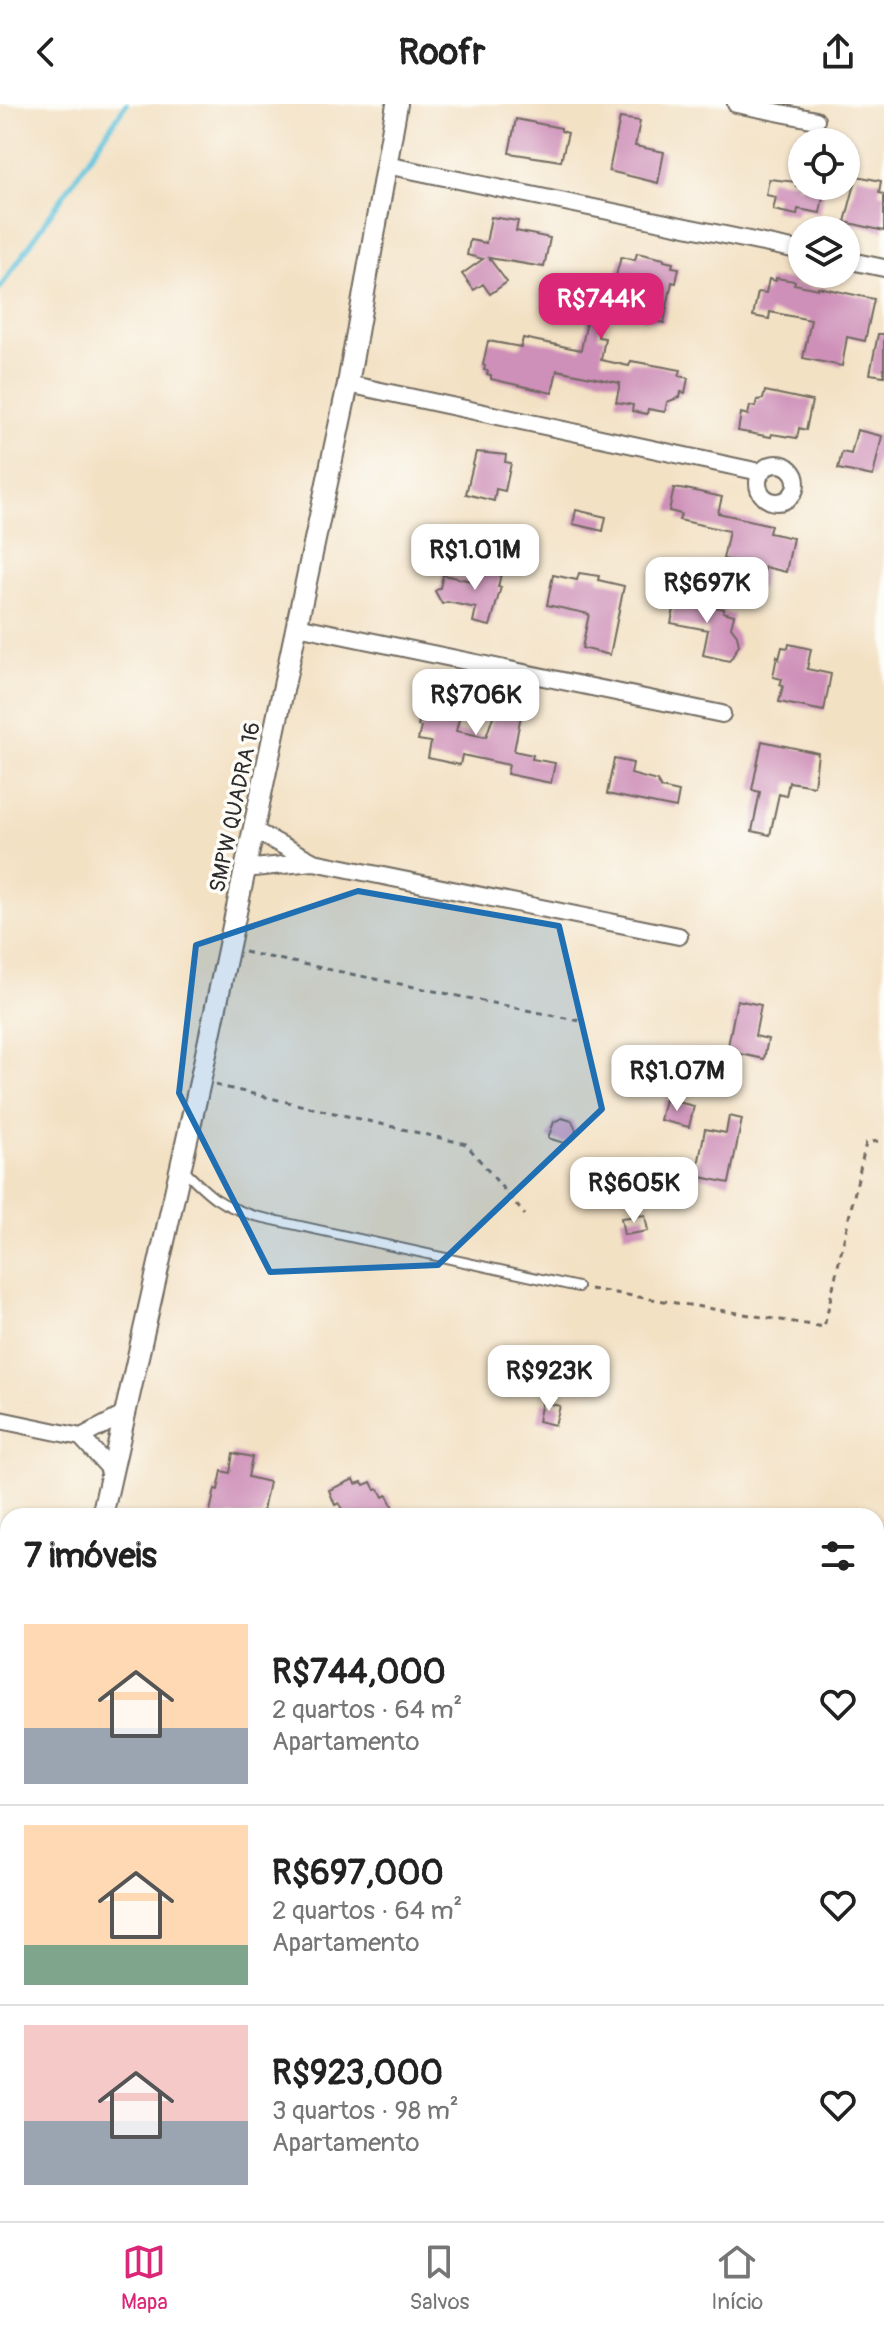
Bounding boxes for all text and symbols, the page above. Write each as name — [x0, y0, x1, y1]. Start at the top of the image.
icon: back — [24, 30, 68, 74]
text: Roofr — [399, 30, 485, 75]
icon: share — [816, 30, 860, 74]
map controls — [788, 128, 860, 288]
button: locate — [788, 128, 860, 200]
button: layers — [788, 216, 860, 288]
pin: R$744K — [536, 273, 666, 341]
text: R$744K — [557, 283, 645, 315]
pin: R$1.01M — [401, 524, 549, 592]
text: R$1.01M — [429, 534, 521, 566]
pin: R$697K — [642, 557, 772, 625]
text: R$697K — [663, 567, 751, 599]
pin: R$706K — [411, 669, 541, 737]
text: R$706K — [430, 679, 522, 711]
street label: SMPW QUADRA 16 — [203, 719, 267, 895]
pin: R$1.07M — [603, 1045, 751, 1113]
text: R$1.07M — [629, 1055, 725, 1087]
pin: R$605K — [569, 1157, 699, 1225]
text: R$605K — [588, 1167, 680, 1199]
pin: R$923K — [484, 1345, 614, 1413]
text: R$923K — [506, 1355, 592, 1387]
icon: filters — [816, 1534, 860, 1578]
text: 7 imóveis — [24, 1535, 157, 1578]
text: R$744,000 — [272, 1651, 446, 1694]
icon: home — [88, 1656, 184, 1752]
icon: heart — [816, 1682, 860, 1726]
text: 2 quartos · 64 m² — [272, 1694, 462, 1726]
text: Apartamento — [272, 1726, 419, 1758]
text: R$697,000 — [272, 1852, 444, 1895]
icon: home — [88, 1857, 184, 1953]
icon: heart — [816, 1883, 860, 1927]
text: 2 quartos · 64 m² — [272, 1895, 462, 1927]
text: Apartamento — [272, 1927, 419, 1959]
text: R$923,000 — [272, 2052, 443, 2095]
icon: home — [88, 2057, 184, 2153]
icon: heart — [816, 2083, 860, 2127]
text: 3 quartos · 98 m² — [272, 2095, 459, 2127]
text: Apartamento — [272, 2127, 419, 2159]
tab: Mapa — [121, 2240, 168, 2316]
tab: Salvos — [410, 2240, 469, 2316]
tab: Início — [711, 2240, 763, 2316]

